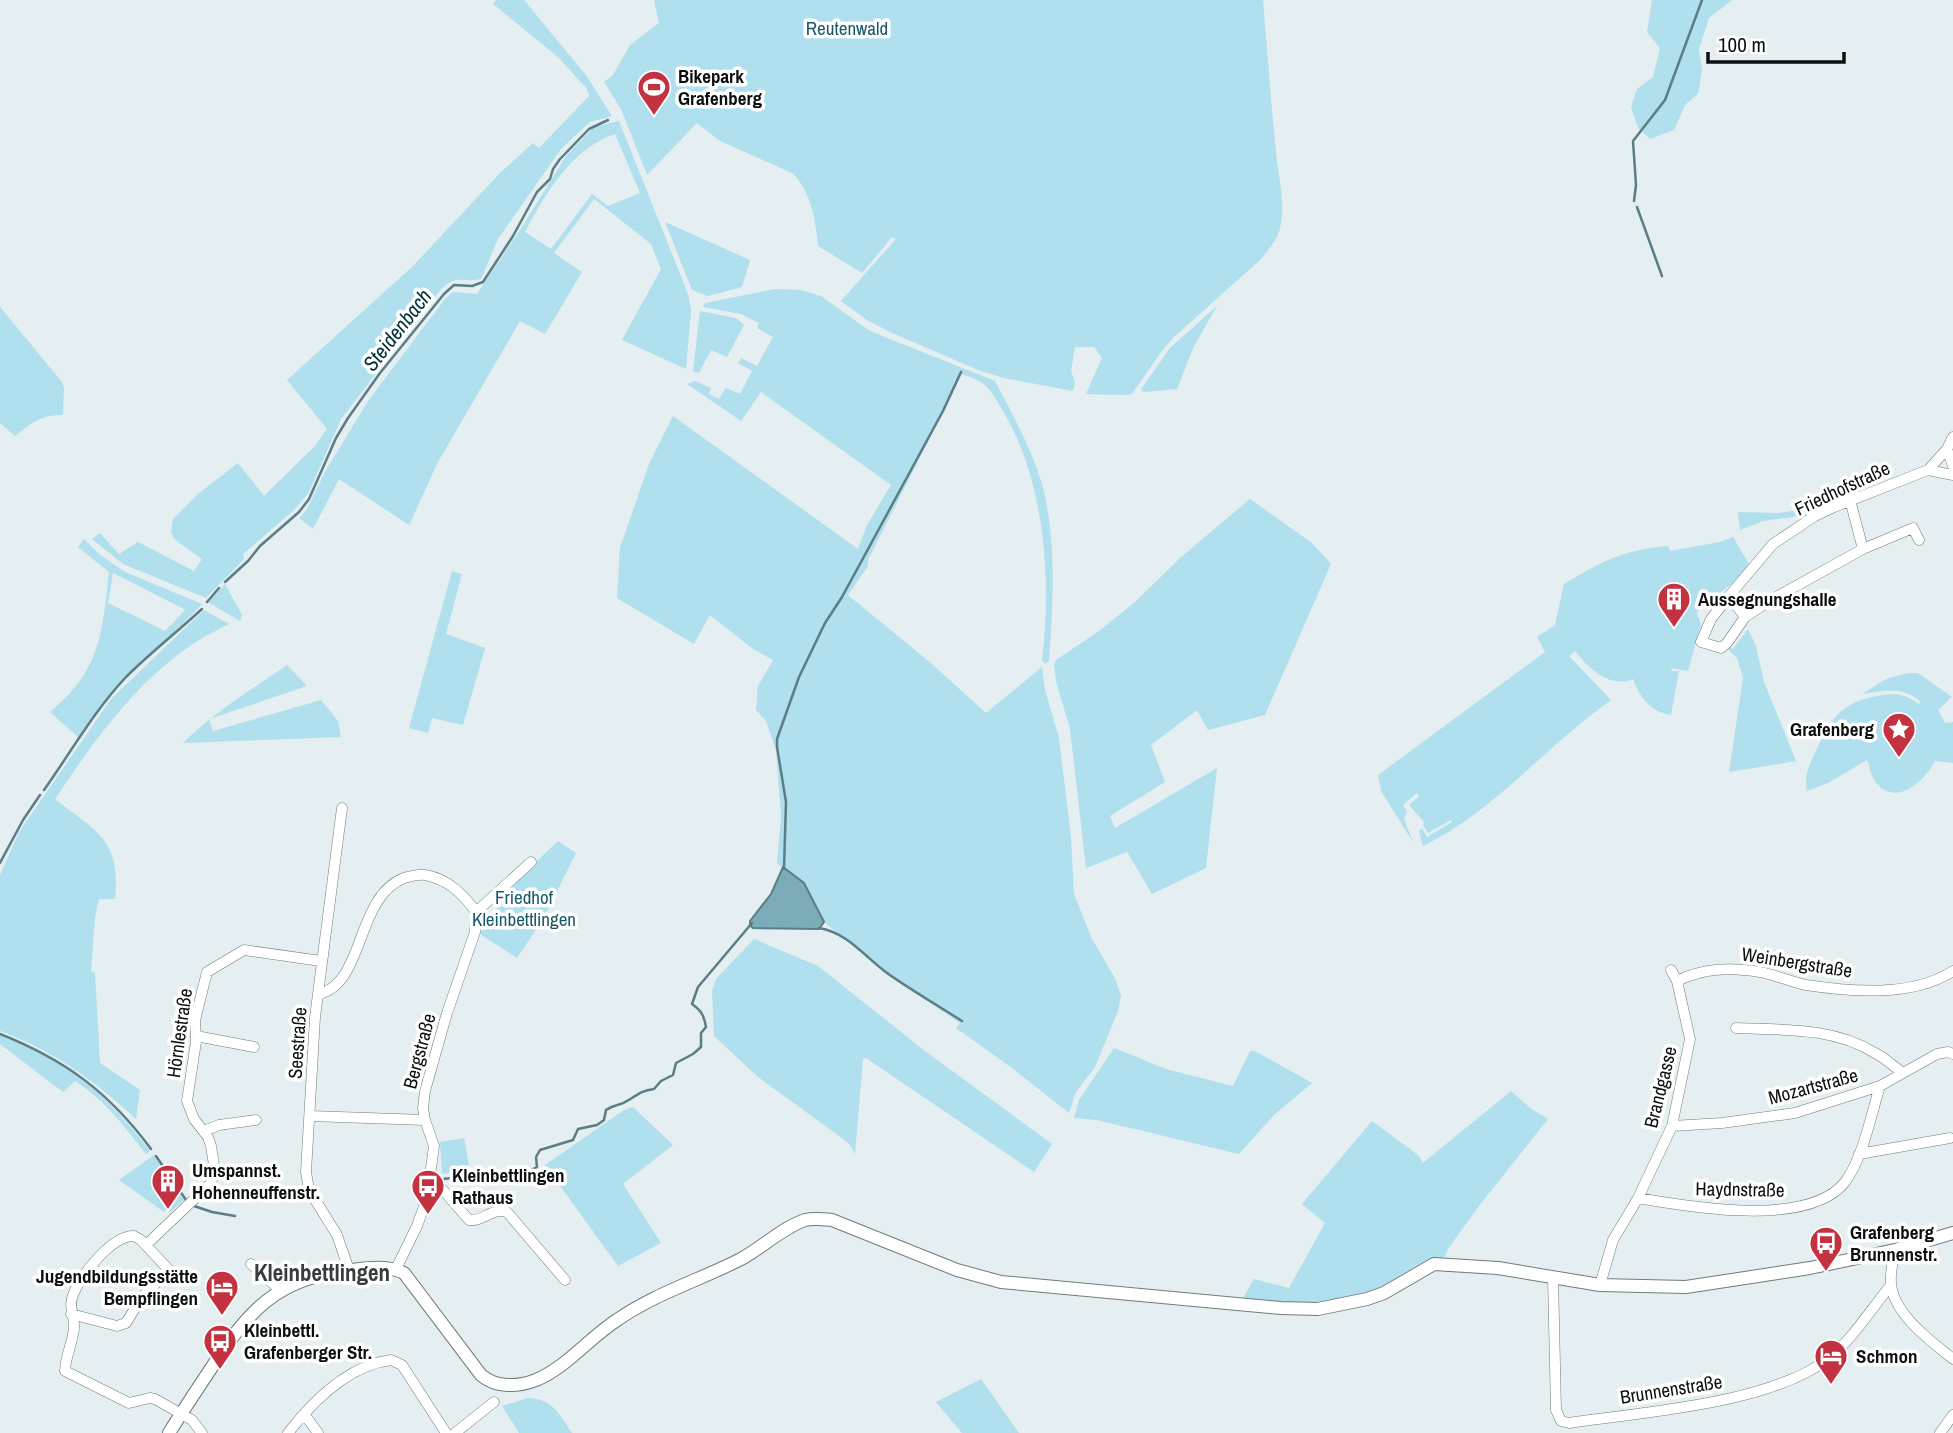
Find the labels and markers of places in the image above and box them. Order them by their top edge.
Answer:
place label: Bikepark Grafenberg [678,63,762,111]
sports icon: Bikepark Grafenberg [635,68,673,117]
building icon: Aussegnungshalle [1655,580,1693,629]
place label: Aussegnungshalle [1698,586,1837,612]
place icon: Grafenberg [1880,710,1918,759]
place label: Grafenberg [1790,716,1874,742]
place label: Umspannst. Hohenneuffenstr. [192,1157,320,1205]
building icon: Umspannst. Hohenneuffenstr. [149,1162,187,1211]
place label: Kleinbettlingen Rathaus [452,1162,565,1210]
bus stop icon: Kleinbettlingen Rathaus [409,1167,447,1216]
place label: Grafenberg Brunnenstr. [1850,1219,1937,1267]
bus stop icon: Grafenberg Brunnenstr. [1807,1224,1845,1273]
place label: Jugendbildungsstätte Bempflingen [36,1263,198,1311]
hotel icon: Jugendbildungsstätte Bempflingen [203,1268,241,1317]
place label: Kleinbettl. Grafenberger Str. [244,1317,372,1365]
bus stop icon: Kleinbettl. Grafenberger Str. [201,1322,239,1371]
hotel icon: Schmon [1812,1337,1850,1386]
place label: Schmon [1856,1343,1917,1369]

